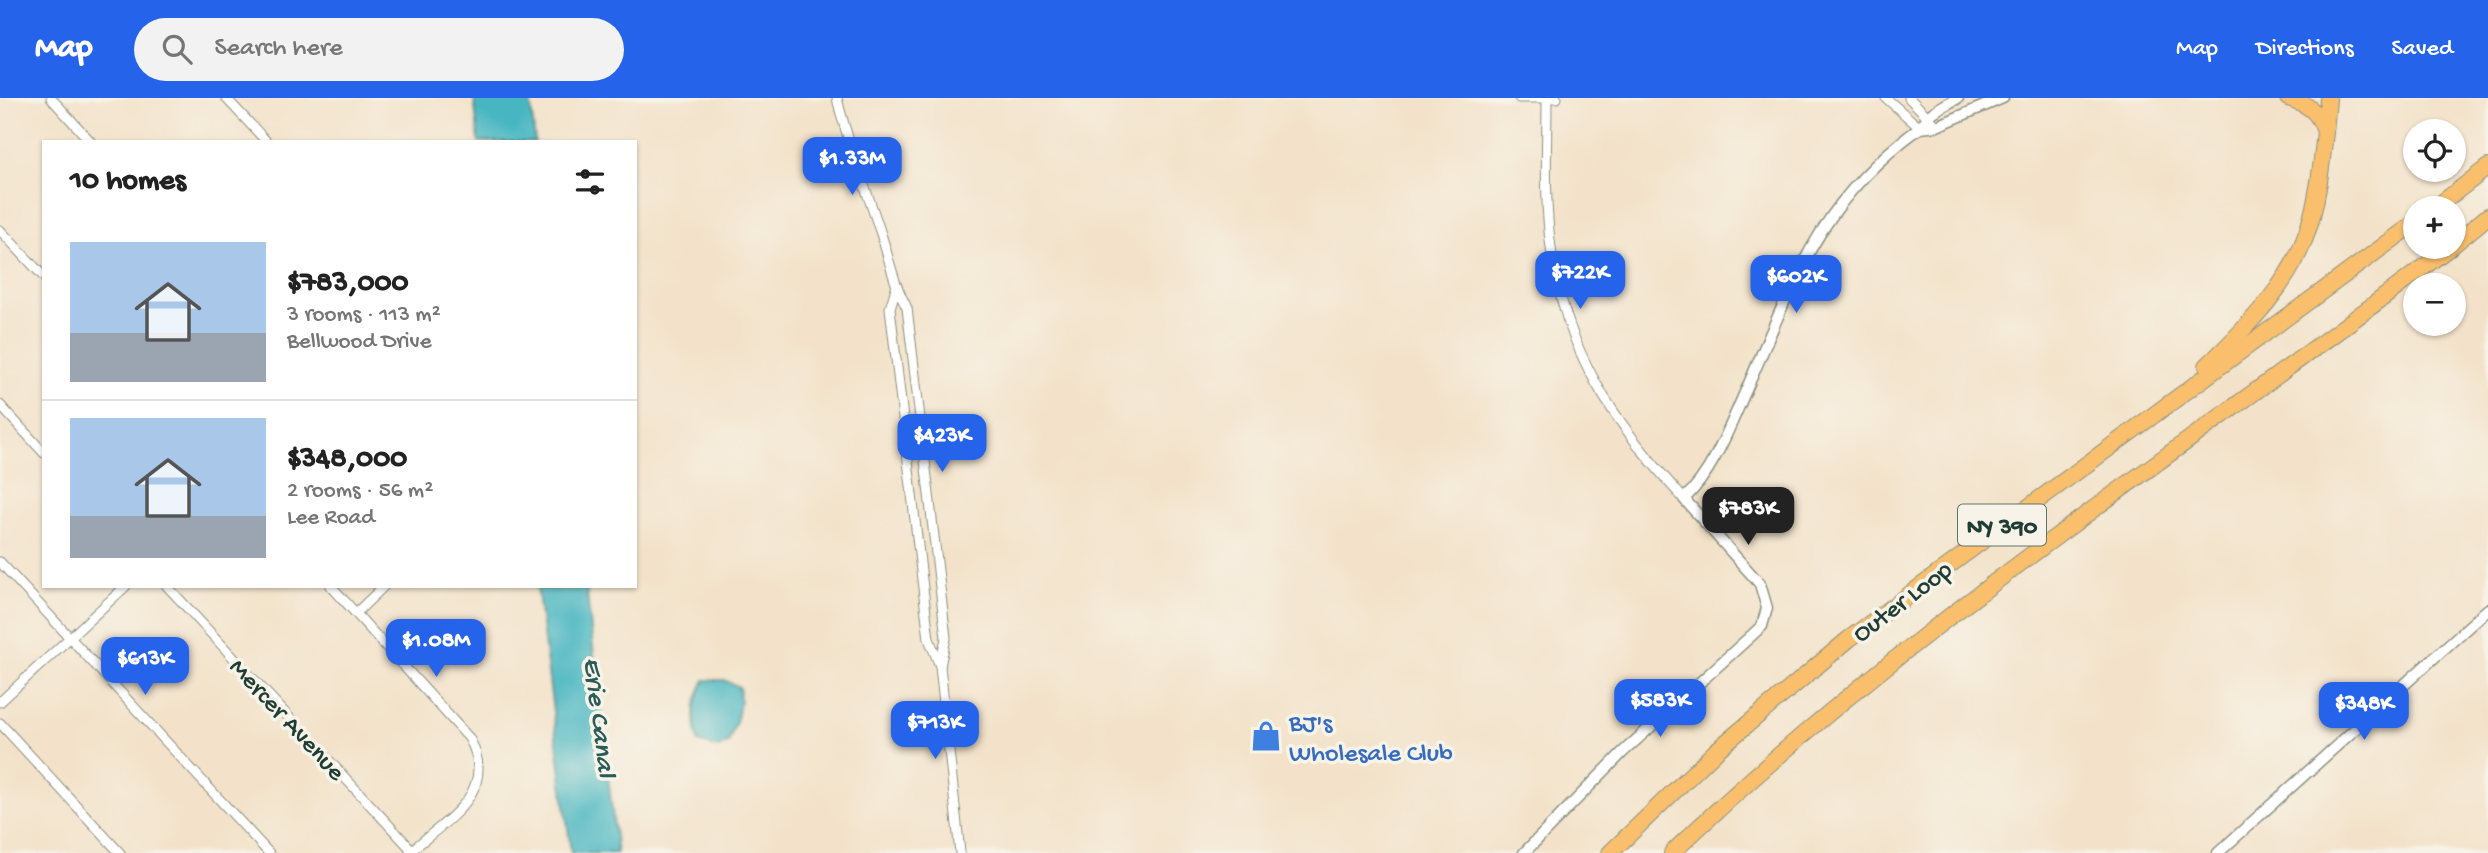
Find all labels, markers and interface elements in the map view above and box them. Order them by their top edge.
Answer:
search box [134,18,624,81]
text: Map [35,30,92,68]
icon: search [158,30,196,68]
text: Search here [214,34,343,65]
text: Map [2176,35,2218,64]
text: Directions [2256,35,2354,64]
text: Saved [2392,35,2453,64]
map controls [2403,119,2466,336]
button: locate [2403,119,2466,182]
pin: $1.33M [795,138,909,197]
text: $1.33M [819,146,885,173]
icon: filters [571,163,609,201]
text: 10 homes [70,165,186,200]
button: + [2403,196,2466,259]
pin: $722K [1531,252,1629,311]
pin: $602K [1747,256,1845,315]
text: $722K [1551,260,1609,287]
text: $602K [1767,264,1826,291]
text: $783,000 [287,267,409,302]
icon: home [126,270,210,354]
button: − [2403,273,2466,336]
text: 3 rooms · 113 m² [287,302,441,329]
text: Bellwood Drive [287,329,432,356]
pin: $423K [893,414,991,474]
text: $423K [913,423,971,450]
text: $348,000 [287,443,407,478]
icon: home [126,446,210,530]
text: 2 rooms · 56 m² [287,478,433,505]
pin: $783K [1699,488,1797,547]
text: $783K [1718,496,1778,523]
road number: NY 390 [1958,504,2046,546]
text: Lee Road [287,505,375,532]
street label: Outer Loop [1848,556,1960,651]
pin: $1.08M [379,620,493,679]
text: $1.08M [402,628,470,655]
pin: $613K [96,638,194,697]
text: $613K [117,646,173,673]
street label: Mercer Avenue [221,653,351,789]
water label: Erie Canal [574,656,621,781]
pin: $583K [1611,680,1709,739]
pin: $348K [2315,682,2413,742]
text: $583K [1630,688,1690,715]
text: $348K [2335,691,2393,718]
pin: $713K [886,702,984,761]
text: $713K [907,710,963,737]
place label: BJ's Wholesale Club [1288,710,1453,771]
shop icon: BJ's Wholesale Club [1249,719,1283,753]

